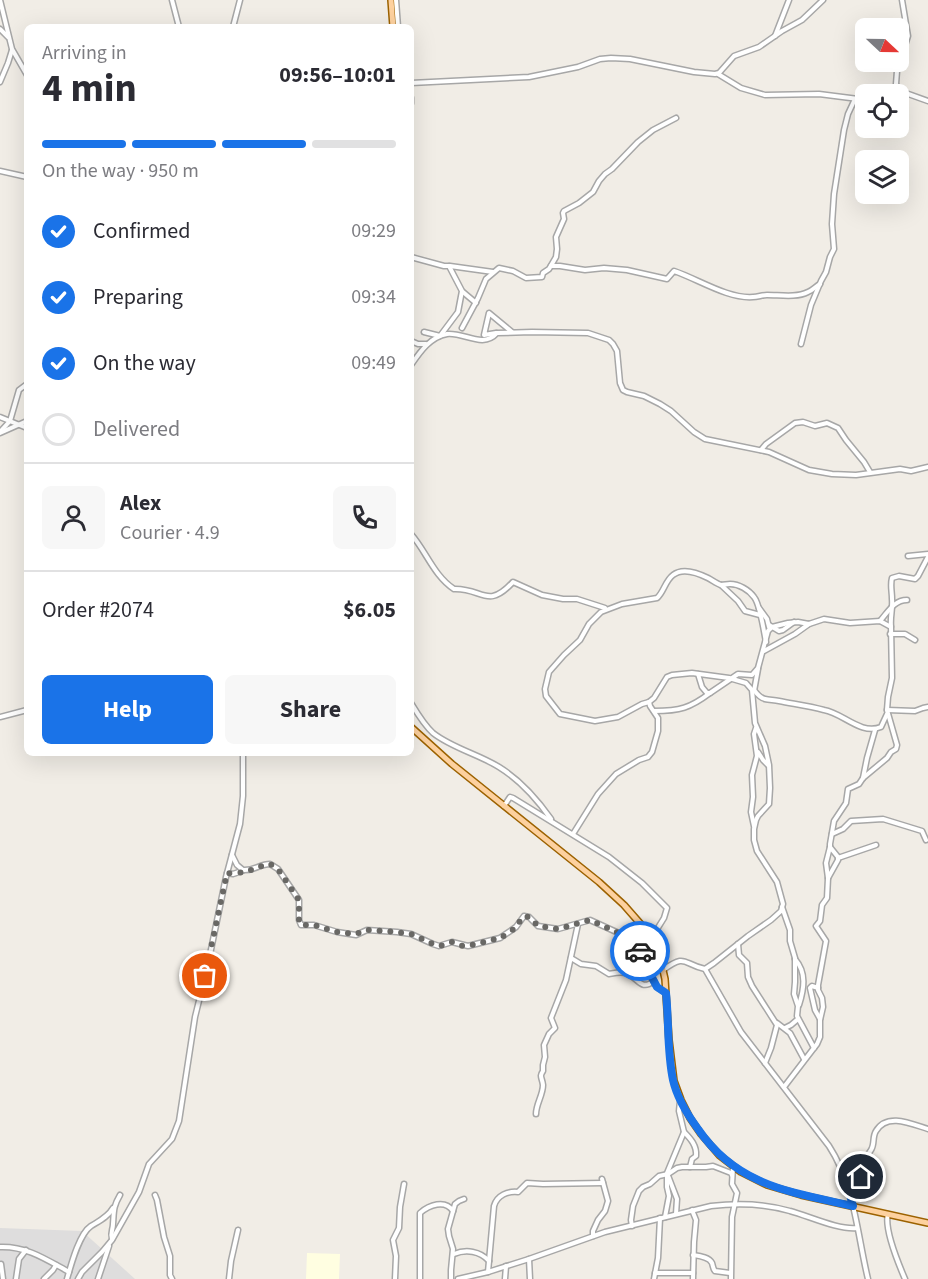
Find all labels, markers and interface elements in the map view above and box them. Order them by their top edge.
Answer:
north arrow [855,18,909,72]
map controls [855,18,909,204]
text: Arriving in [42,39,127,67]
text: 09:56–10:01 [279,59,396,91]
text: 4 min [42,61,137,117]
button: locate [855,84,909,138]
button: layers [855,150,909,204]
text: On the way · 950 m [42,157,199,185]
icon: check [42,215,75,248]
text: Confirmed [93,215,190,247]
text: 09:29 [351,217,396,245]
icon: check [42,281,75,314]
text: Preparing [93,281,183,313]
text: 09:34 [351,283,396,311]
icon: check [42,347,75,380]
text: On the way [93,347,196,379]
text: 09:49 [351,349,396,377]
text: Delivered [93,413,180,445]
button: person [42,486,105,549]
button: phone [333,486,396,549]
text: Alex [120,487,161,519]
text: Courier · 4.9 [120,519,220,547]
text: Order #2074 [42,594,154,626]
text: $6.05 [343,594,396,626]
button: Help [42,675,213,744]
button: Share [225,675,396,744]
courier [610,921,670,981]
icon: car [624,935,657,968]
pin [179,950,230,1001]
icon: bag [188,959,221,992]
pin [835,1151,886,1202]
icon: home [844,1160,877,1193]

